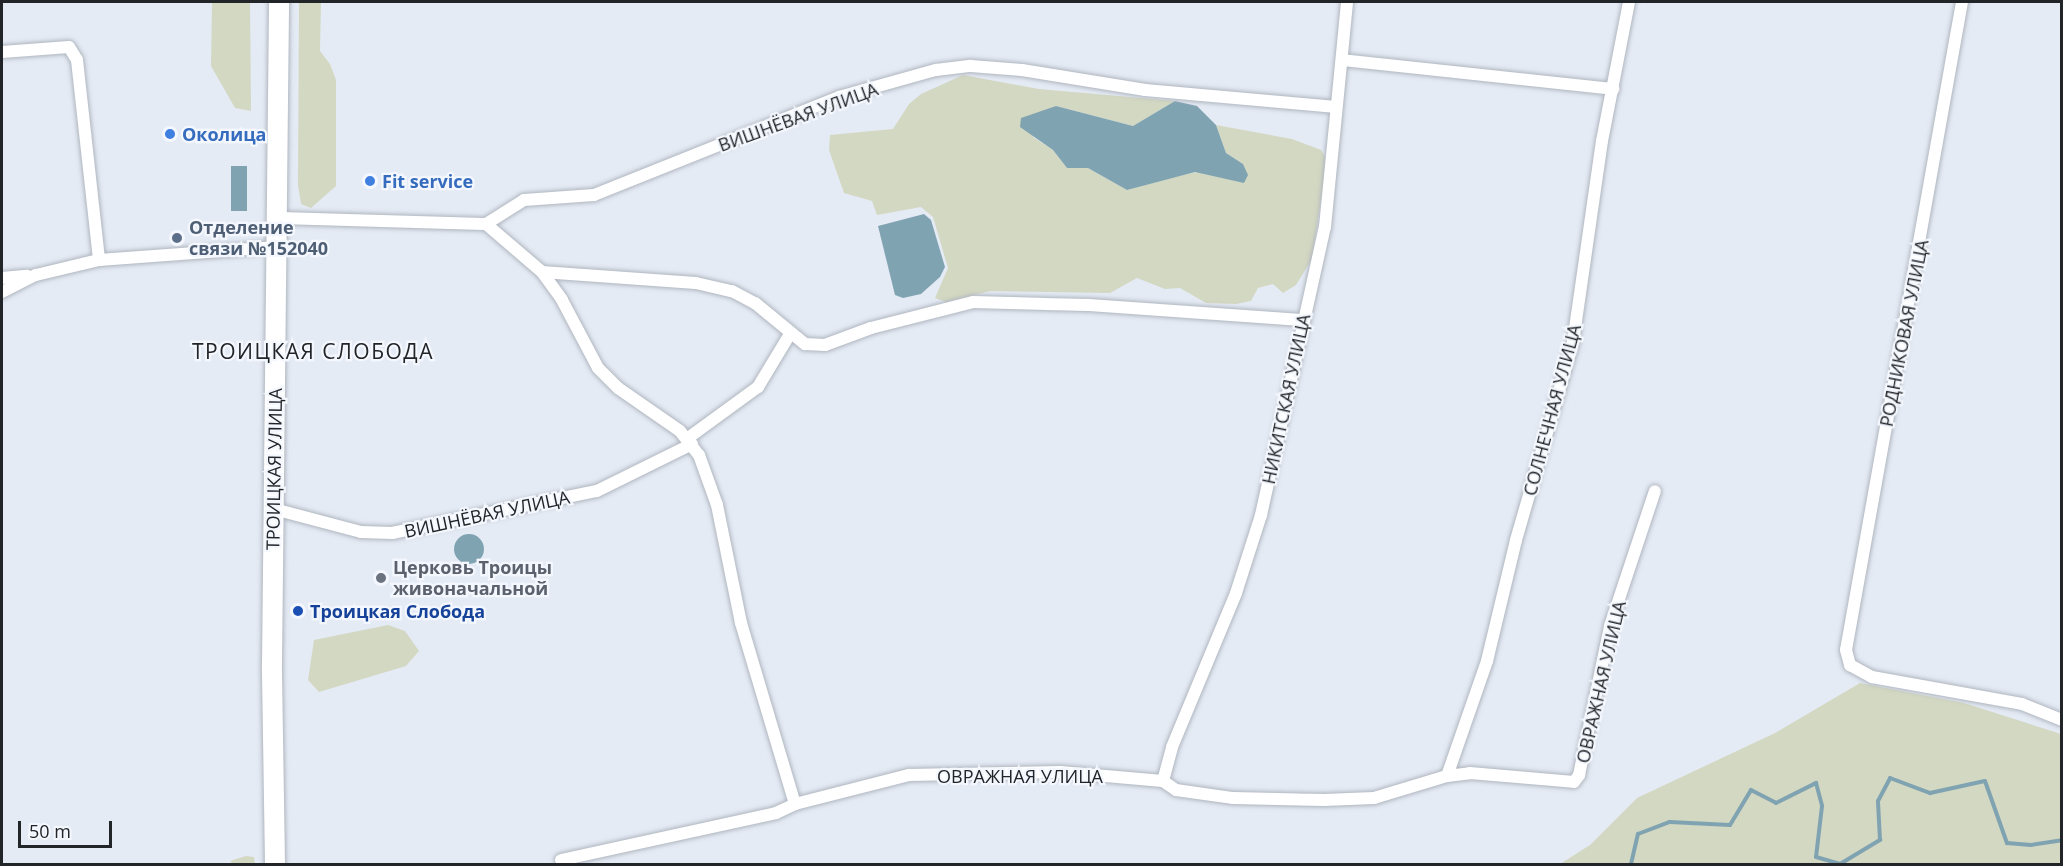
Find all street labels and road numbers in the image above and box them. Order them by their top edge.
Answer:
street label: ВИШНЁВАЯ УЛИЦА [715,78,881,156]
street label: РОДНИКОВАЯ УЛИЦА [1875,238,1933,428]
street label: НИКИТСКАЯ УЛИЦА [1257,312,1315,486]
street label: СОЛНЕЧНАЯ УЛИЦА [1519,322,1585,498]
street label: ТРОИЦКАЯ УЛИЦА [262,388,286,550]
street label: ВИШНЁВАЯ УЛИЦА [402,486,572,542]
street label: ОВРАЖНАЯ УЛИЦА [1572,599,1630,765]
street label: ОВРАЖНАЯ УЛИЦА [937,765,1103,787]

